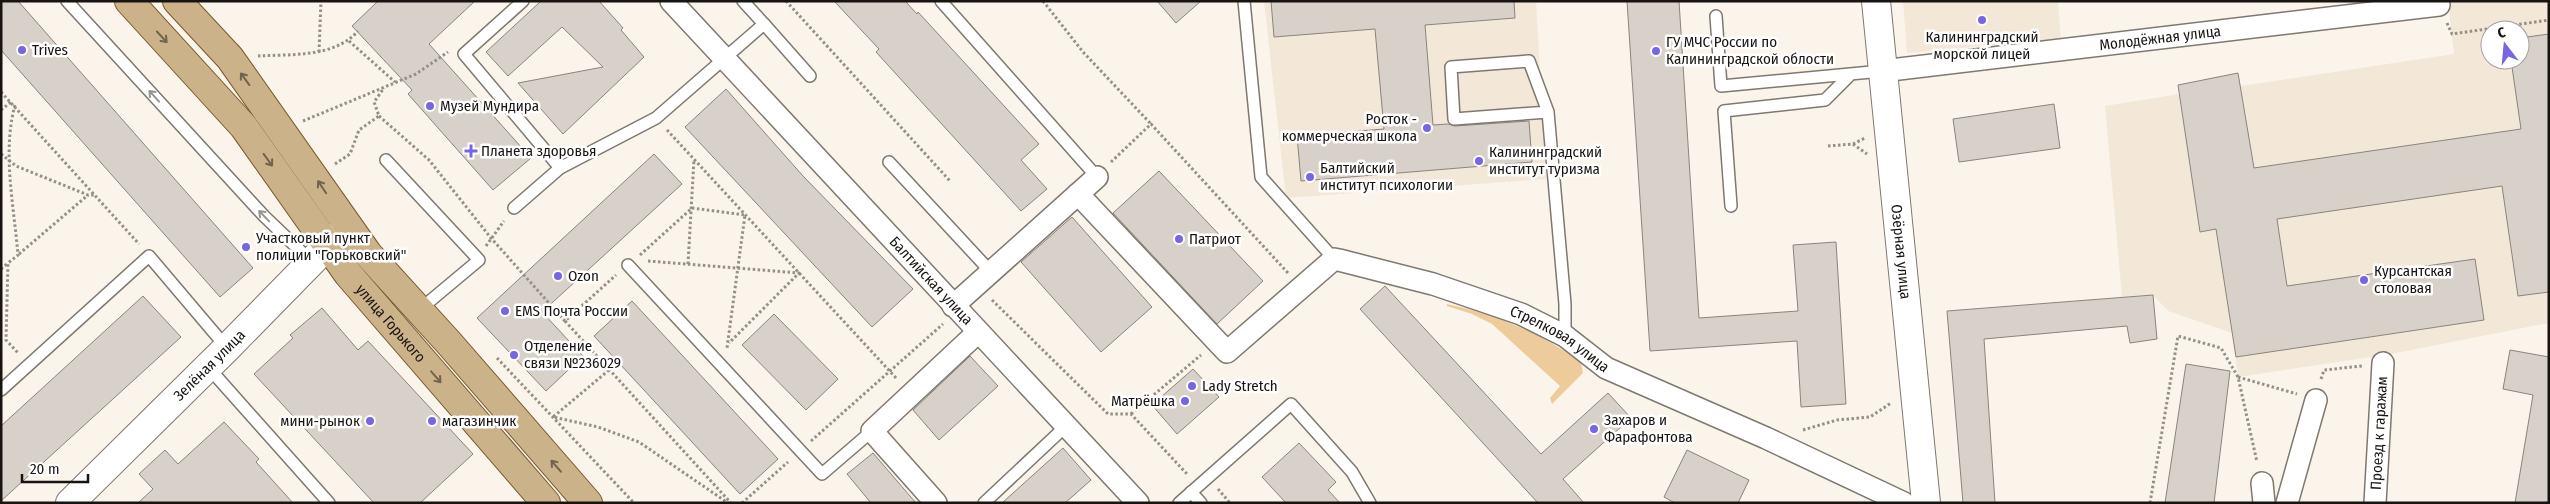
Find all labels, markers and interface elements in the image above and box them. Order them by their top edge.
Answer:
marker: Калининградский морской лицей [1976,14,1988,26]
north arrow [2480,20,2530,70]
street label: Молодёжная улица [2098,22,2222,54]
text: С [2496,24,2508,42]
place label: Калининградский морской лицей [1925,28,2039,63]
one-way arrow [156,31,168,44]
place label: ГУ МЧС России по Калининградской облости [1666,33,1834,68]
place label: Trives [32,41,68,59]
marker: Trives [16,44,28,56]
marker: ГУ МЧС России по Калининградской облости [1650,45,1662,57]
one-way arrow [240,72,250,86]
one-way arrow [148,90,160,103]
place label: Музей Мундира [440,97,539,115]
marker: Музей Мундира [424,100,436,112]
place label: Росток - коммерческая школа [1282,110,1417,145]
marker: Росток - коммерческая школа [1421,122,1433,134]
place label: Планета здоровья [481,142,596,160]
place label: Калининградский институт туризма [1489,143,1602,178]
marker: Планета здоровья [465,145,477,157]
one-way arrow [263,153,273,167]
marker: Калининградский институт туризма [1473,155,1485,167]
place label: Балтийский институт психологии [1320,159,1453,194]
marker: Балтийский институт психологии [1304,171,1316,183]
one-way arrow [316,180,327,194]
street label: Озёрная улица [1887,203,1915,300]
one-way arrow [258,210,270,222]
place label: Участковый пункт полиции "Горьковский" [255,229,406,264]
place label: Патриот [1189,230,1242,248]
street label: Балтийская улица [886,233,977,329]
marker: Патриот [1173,233,1185,245]
marker: Участковый пункт полиции "Горьковский" [240,241,252,253]
place label: Курсантская столовая [2374,262,2452,297]
place label: Ozon [568,267,599,285]
marker: Ozon [552,270,564,282]
marker: Курсантская столовая [2358,274,2370,286]
street label: улица Горького [352,281,430,366]
place label: EMS Почта России [515,302,628,320]
street label: Стрелковая улица [1508,302,1613,376]
marker: EMS Почта России [499,305,511,317]
street label: Зелёная улица [170,326,249,405]
place label: Отделение связи №236029 [524,337,621,372]
marker: Отделение связи №236029 [508,349,520,361]
one-way arrow [430,370,441,383]
street label: Проезд к гаражам [2367,376,2391,490]
place label: Lady Stretch [1202,377,1278,395]
marker: Lady Stretch [1186,380,1198,392]
place label: Матрёшка [1111,392,1175,410]
marker: Матрёшка [1179,395,1191,407]
place label: Захаров и Фарафонтова [1604,411,1693,446]
place label: мини-рынок [280,412,360,430]
place label: магазинчик [442,412,516,430]
marker: мини-рынок [364,415,376,427]
marker: магазинчик [426,415,438,427]
marker: Захаров и Фарафонтова [1588,423,1600,435]
scale bar [22,452,89,484]
text: 20 m [30,460,60,478]
one-way arrow [551,460,562,473]

